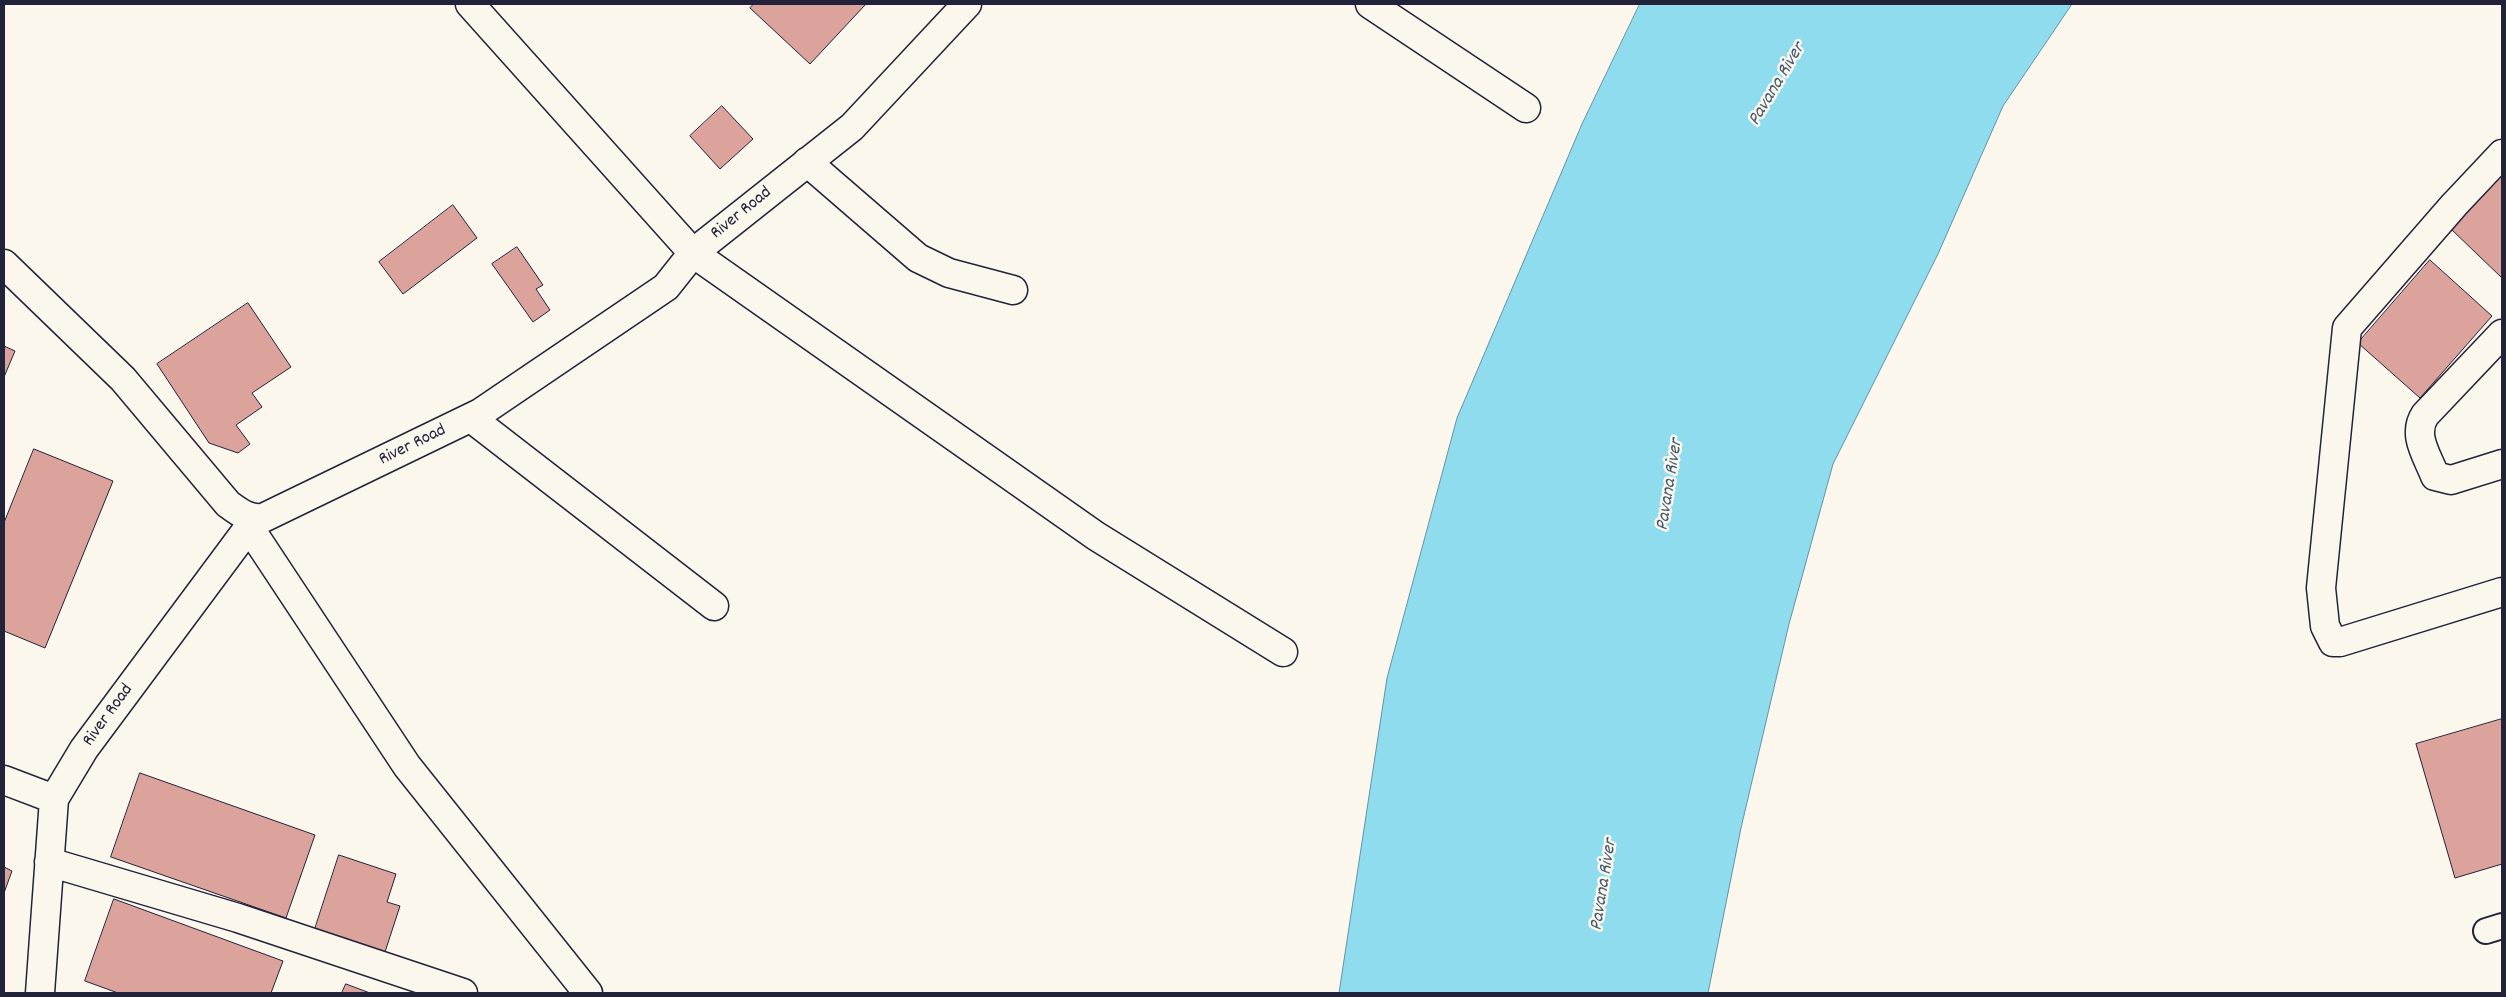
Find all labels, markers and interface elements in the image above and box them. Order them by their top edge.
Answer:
water label: Pavana River [1744,39,1812,131]
street label: River Road [707,183,777,245]
street label: River Road [376,421,450,471]
water label: Pavana River [1653,438,1689,532]
street label: River Road [79,681,139,751]
water label: Pavana River [1587,838,1623,932]

